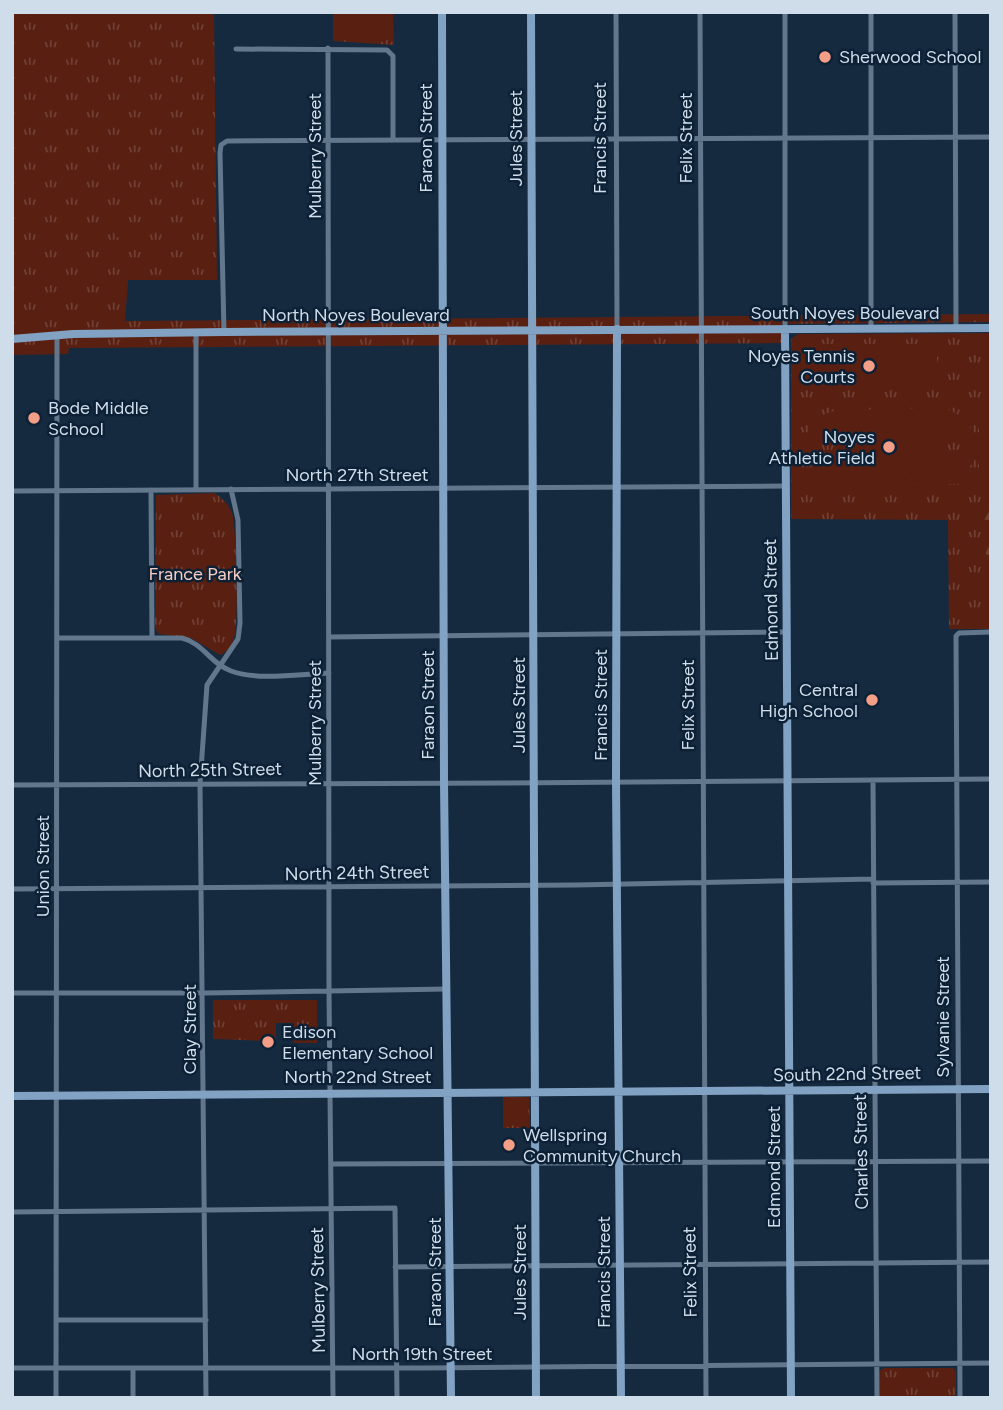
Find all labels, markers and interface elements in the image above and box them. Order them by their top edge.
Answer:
place label: Sherwood School [839,46,981,68]
marker: Sherwood School [817,49,833,65]
street label: Francis Street [589,82,611,194]
street label: Faraon Street [415,83,437,193]
street label: Jules Street [505,90,527,186]
street label: Felix Street [675,92,697,184]
street label: Mulberry Street [304,93,326,219]
street label: South Noyes Boulevard [751,302,939,324]
street label: North Noyes Boulevard [262,304,450,326]
place label: Noyes Tennis Courts [748,345,855,388]
marker: Noyes Tennis Courts [861,358,877,374]
place label: Bode Middle School [48,397,149,440]
marker: Bode Middle School [26,410,42,426]
place label: Noyes Athletic Field [769,426,875,469]
marker: Noyes Athletic Field [881,439,897,455]
street label: North 27th Street [285,464,429,486]
street label: Edmond Street [759,538,783,661]
park label: France Park [148,563,242,585]
street label: Francis Street [590,649,612,761]
street label: Faraon Street [417,650,439,760]
street label: Jules Street [508,657,530,753]
street label: Felix Street [677,659,699,751]
street label: Mulberry Street [304,660,326,786]
place label: Central High School [760,679,858,722]
marker: Central High School [864,692,880,708]
street label: North 25th Street [138,758,282,782]
street label: Union Street [32,815,54,917]
street label: North 24th Street [284,861,430,885]
street label: Sylvanie Street [932,956,954,1078]
street label: Clay Street [179,984,201,1074]
place label: Edison Elementary School [282,1021,433,1064]
marker: Edison Elementary School [260,1034,276,1050]
street label: South 22nd Street [773,1062,922,1086]
street label: North 22nd Street [284,1066,432,1088]
street label: Charles Street [849,1094,873,1210]
street label: Edmond Street [763,1106,785,1228]
place label: Wellspring Community Church [523,1124,681,1167]
marker: Wellspring Community Church [501,1137,517,1153]
street label: Francis Street [593,1216,615,1328]
street label: Faraon Street [424,1217,446,1327]
street label: Jules Street [509,1224,531,1320]
street label: Felix Street [678,1226,702,1318]
street label: Mulberry Street [306,1227,330,1353]
street label: North 19th Street [351,1343,493,1365]

